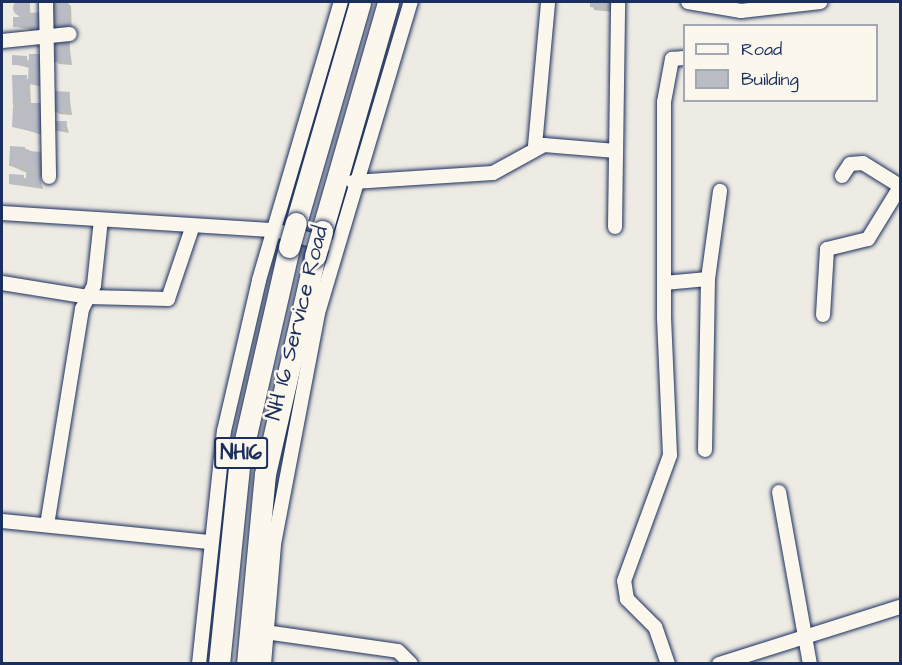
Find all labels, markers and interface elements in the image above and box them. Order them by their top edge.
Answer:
legend [683,24,878,102]
text: Road [741,37,782,62]
text: Building [741,67,799,92]
street label: NH 16 Service Road [260,223,334,423]
road number: NH16 [214,435,268,471]

